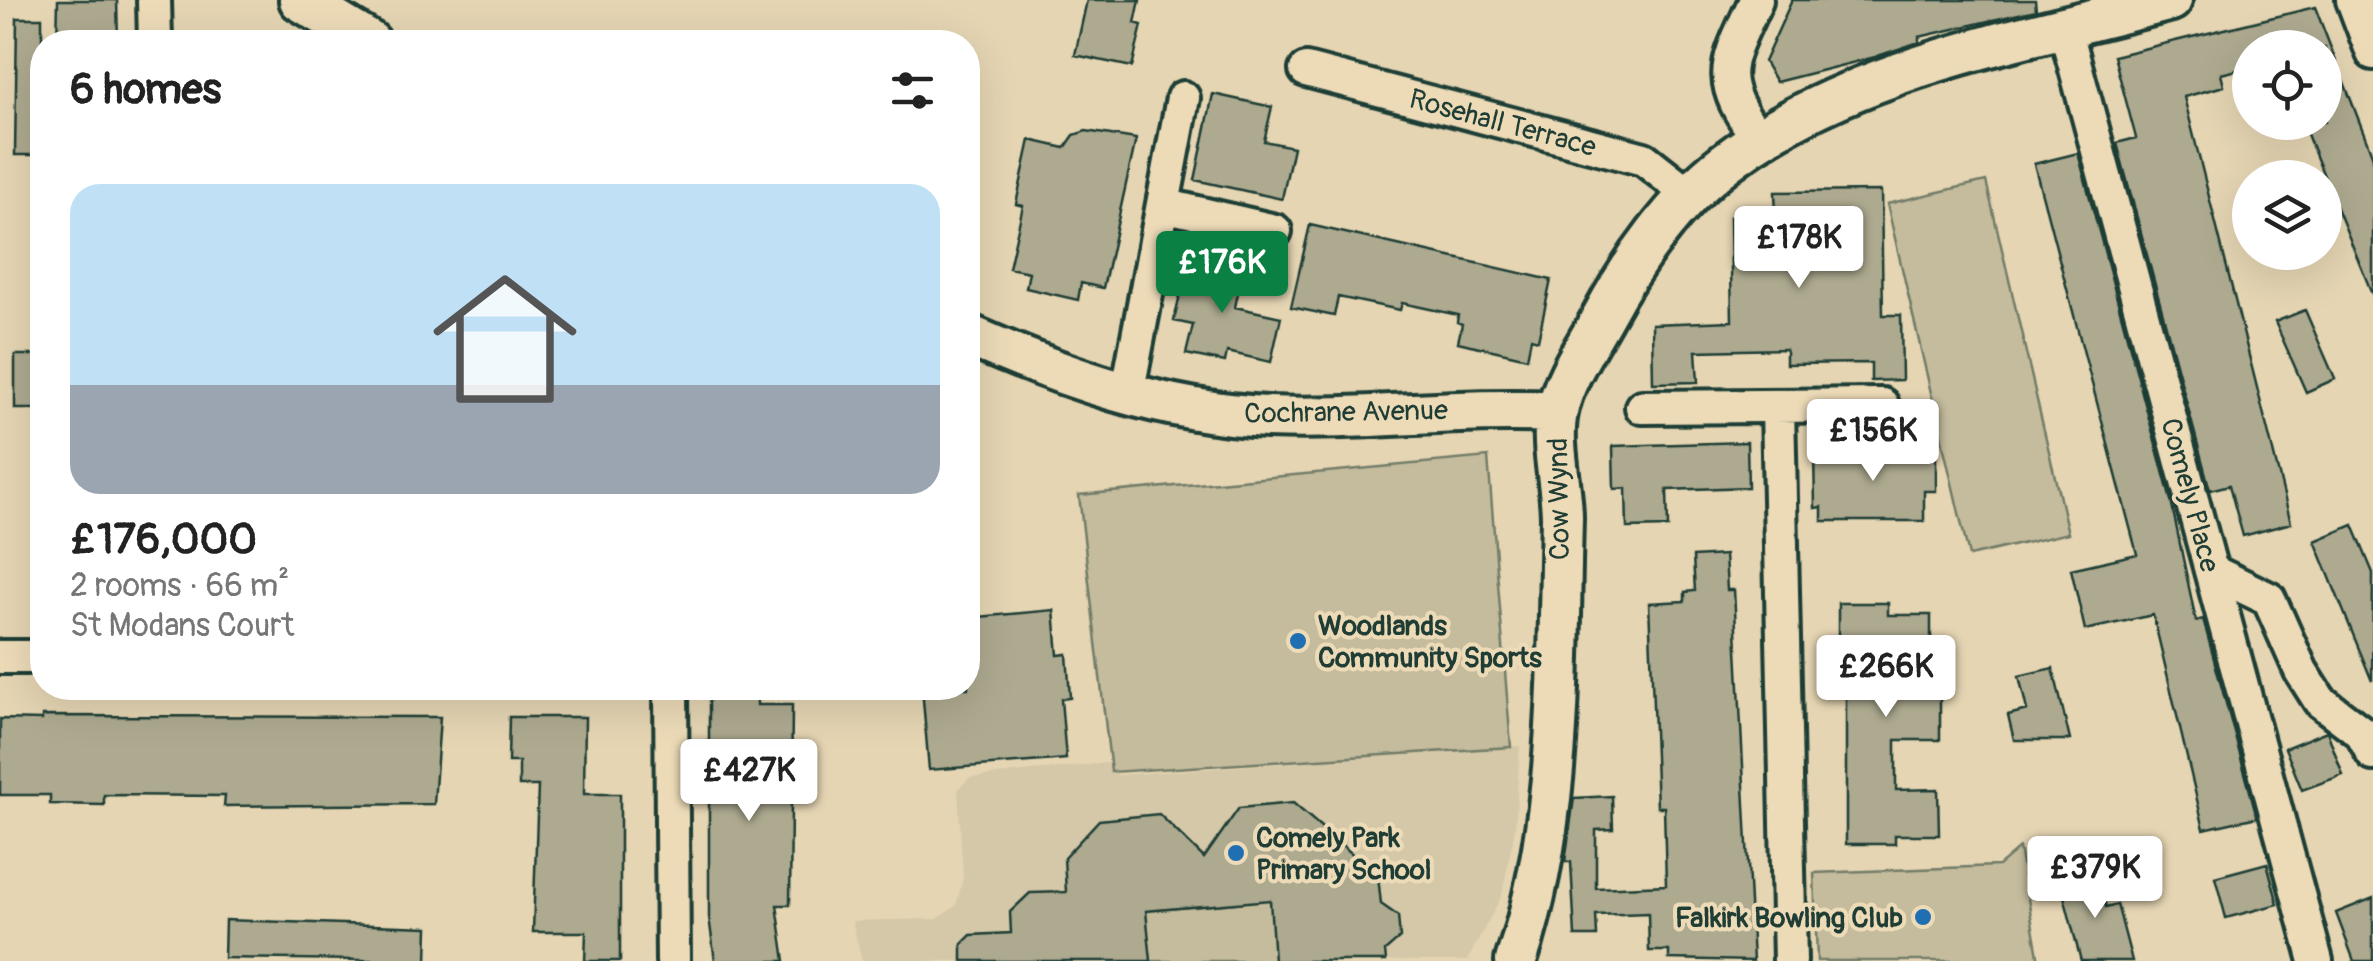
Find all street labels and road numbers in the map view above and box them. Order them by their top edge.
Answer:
street label: Rosehall Terrace [1405,82,1600,165]
street label: Cochrane Avenue [1244,393,1448,432]
street label: Comely Place [2152,415,2227,576]
street label: Cow Wynd [1541,437,1578,560]

